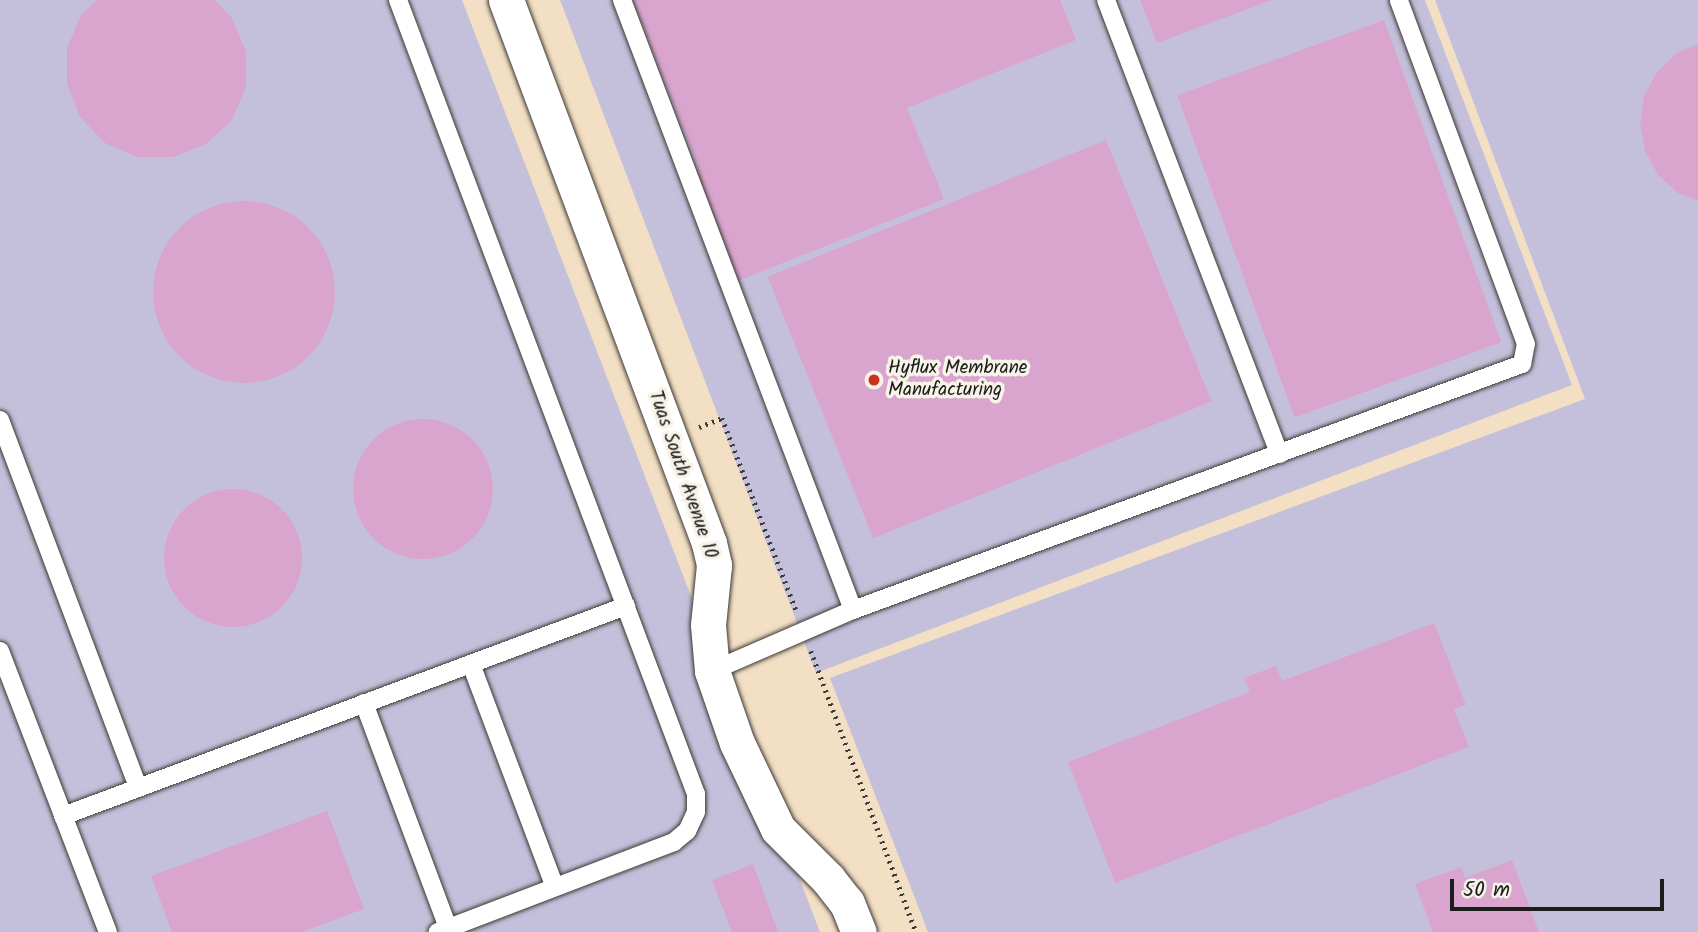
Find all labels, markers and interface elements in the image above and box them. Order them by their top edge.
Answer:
place label: Hyflux Membrane Manufacturing [888,358,1027,402]
marker: Hyflux Membrane Manufacturing [866,372,882,388]
street label: Tuas South Avenue 10 [643,388,721,562]
scale bar [1453,866,1666,910]
text: 50 m [1463,874,1510,907]

